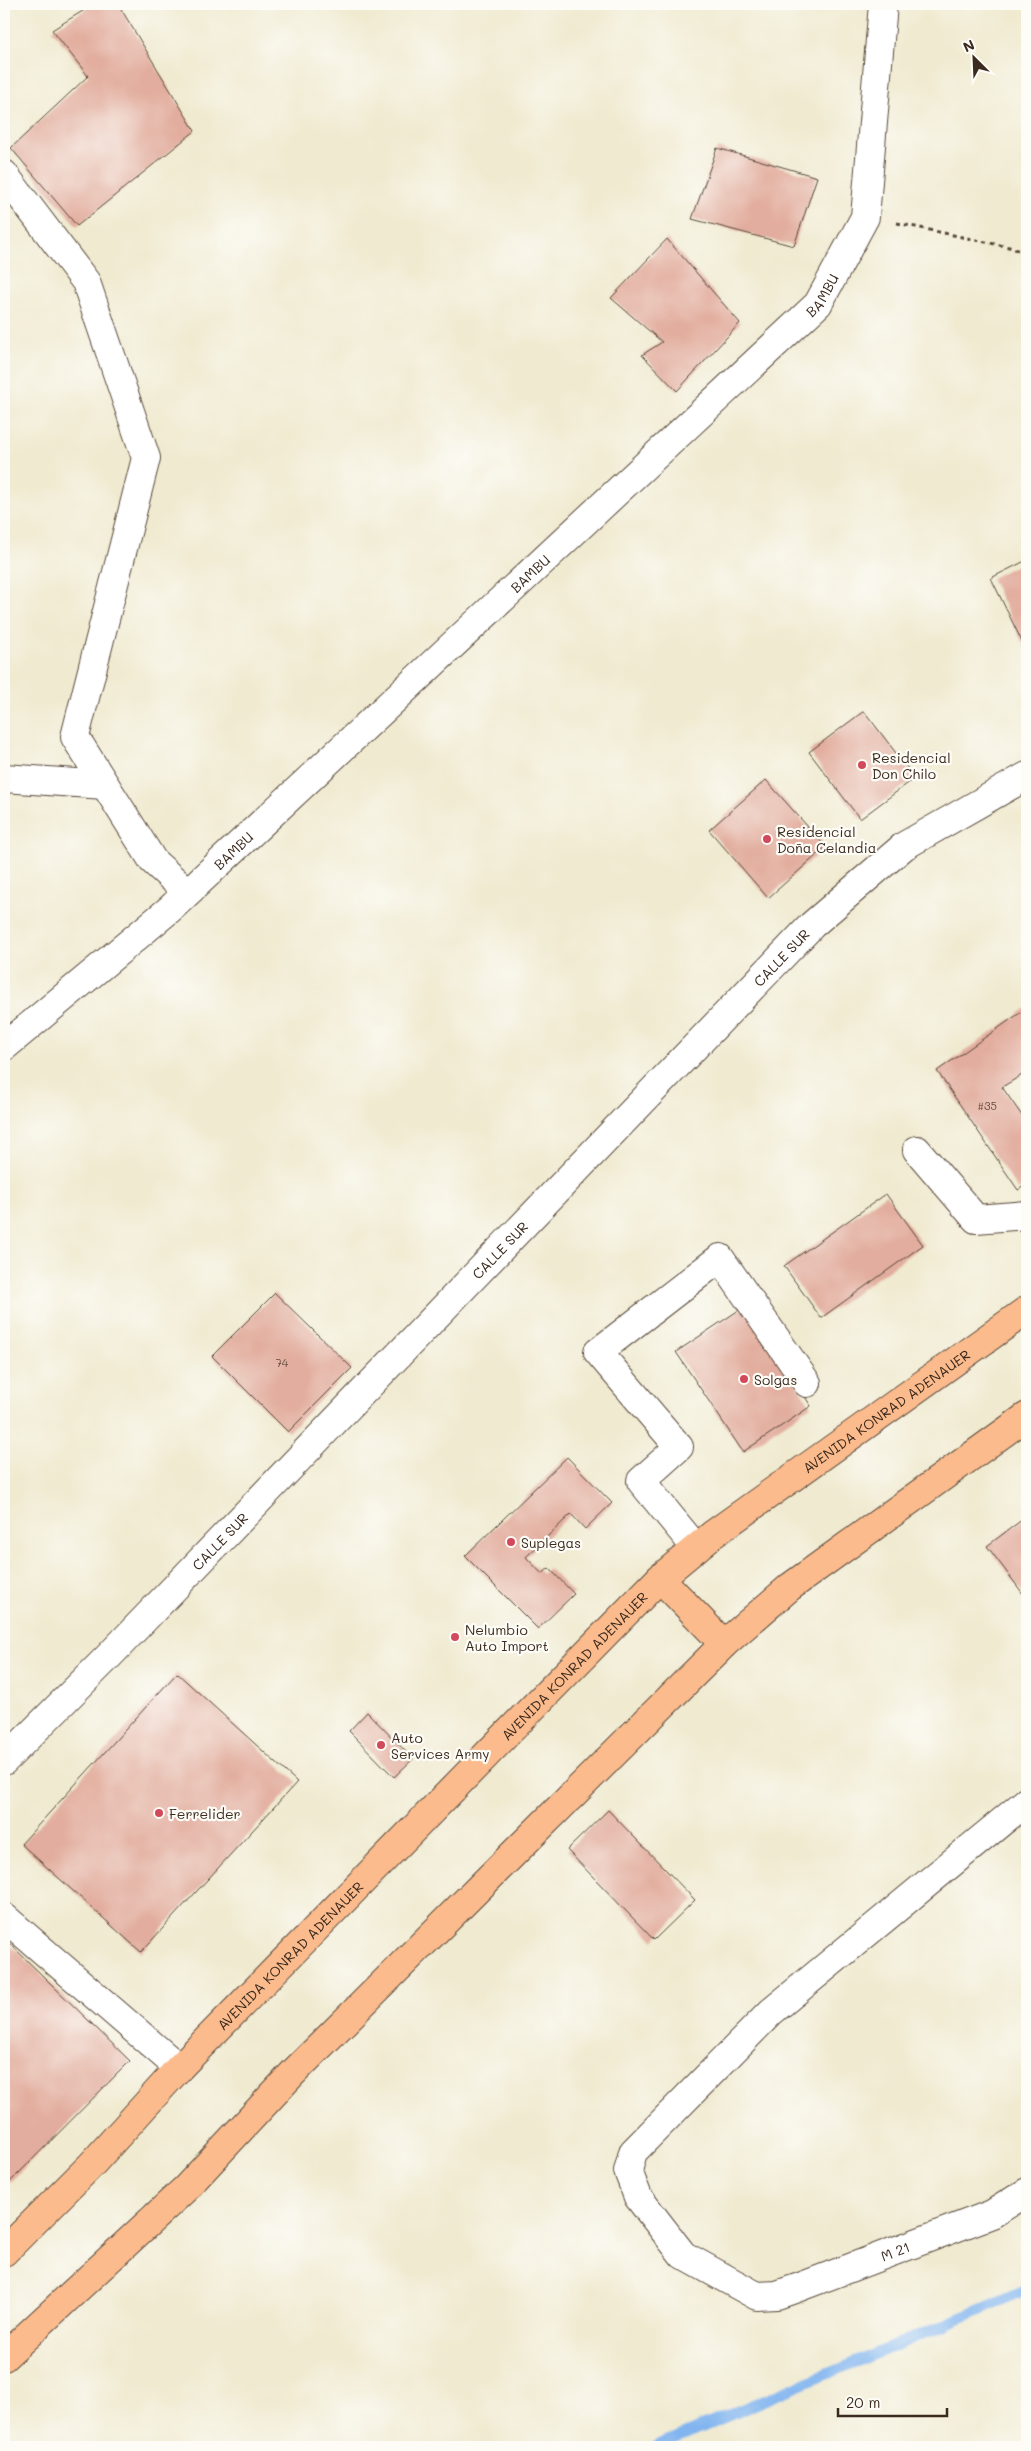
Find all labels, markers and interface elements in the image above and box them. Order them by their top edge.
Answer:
north arrow [948,32,998,82]
text: N [960,35,977,57]
street label: BAMBU [801,270,842,321]
street label: BAMBU [506,550,554,596]
place label: Residencial Don Chilo [872,748,951,783]
marker: Residencial Don Chilo [856,759,868,771]
place label: Residencial Doña Celandia [777,822,876,857]
street label: BAMBU [209,827,257,873]
marker: Residencial Doña Celandia [761,833,773,845]
street label: CALLE SUR [749,924,813,990]
house number: #35 [977,1098,997,1113]
street label: CALLE SUR [467,1217,532,1283]
street label: AVENIDA KONRAD ADENAUER [799,1344,974,1477]
house number: 74 [276,1355,289,1370]
place label: Solgas [754,1370,797,1389]
marker: Solgas [738,1373,750,1385]
street label: CALLE SUR [187,1508,252,1574]
place label: Suplegas [521,1533,581,1552]
marker: Suplegas [505,1536,517,1548]
street label: AVENIDA KONRAD ADENAUER [497,1587,651,1744]
place label: Nelumbio Auto Import [465,1620,549,1655]
marker: Nelumbio Auto Import [449,1631,461,1643]
place label: Auto Services Army [391,1728,490,1763]
marker: Auto Services Army [375,1739,387,1751]
place label: Ferrelider [169,1804,241,1823]
marker: Ferrelider [153,1807,165,1819]
street label: AVENIDA KONRAD ADENAUER [212,1877,367,2034]
street label: M 21 [878,2237,912,2265]
scale bar [838,2386,947,2418]
text: 20 m [846,2392,880,2412]

